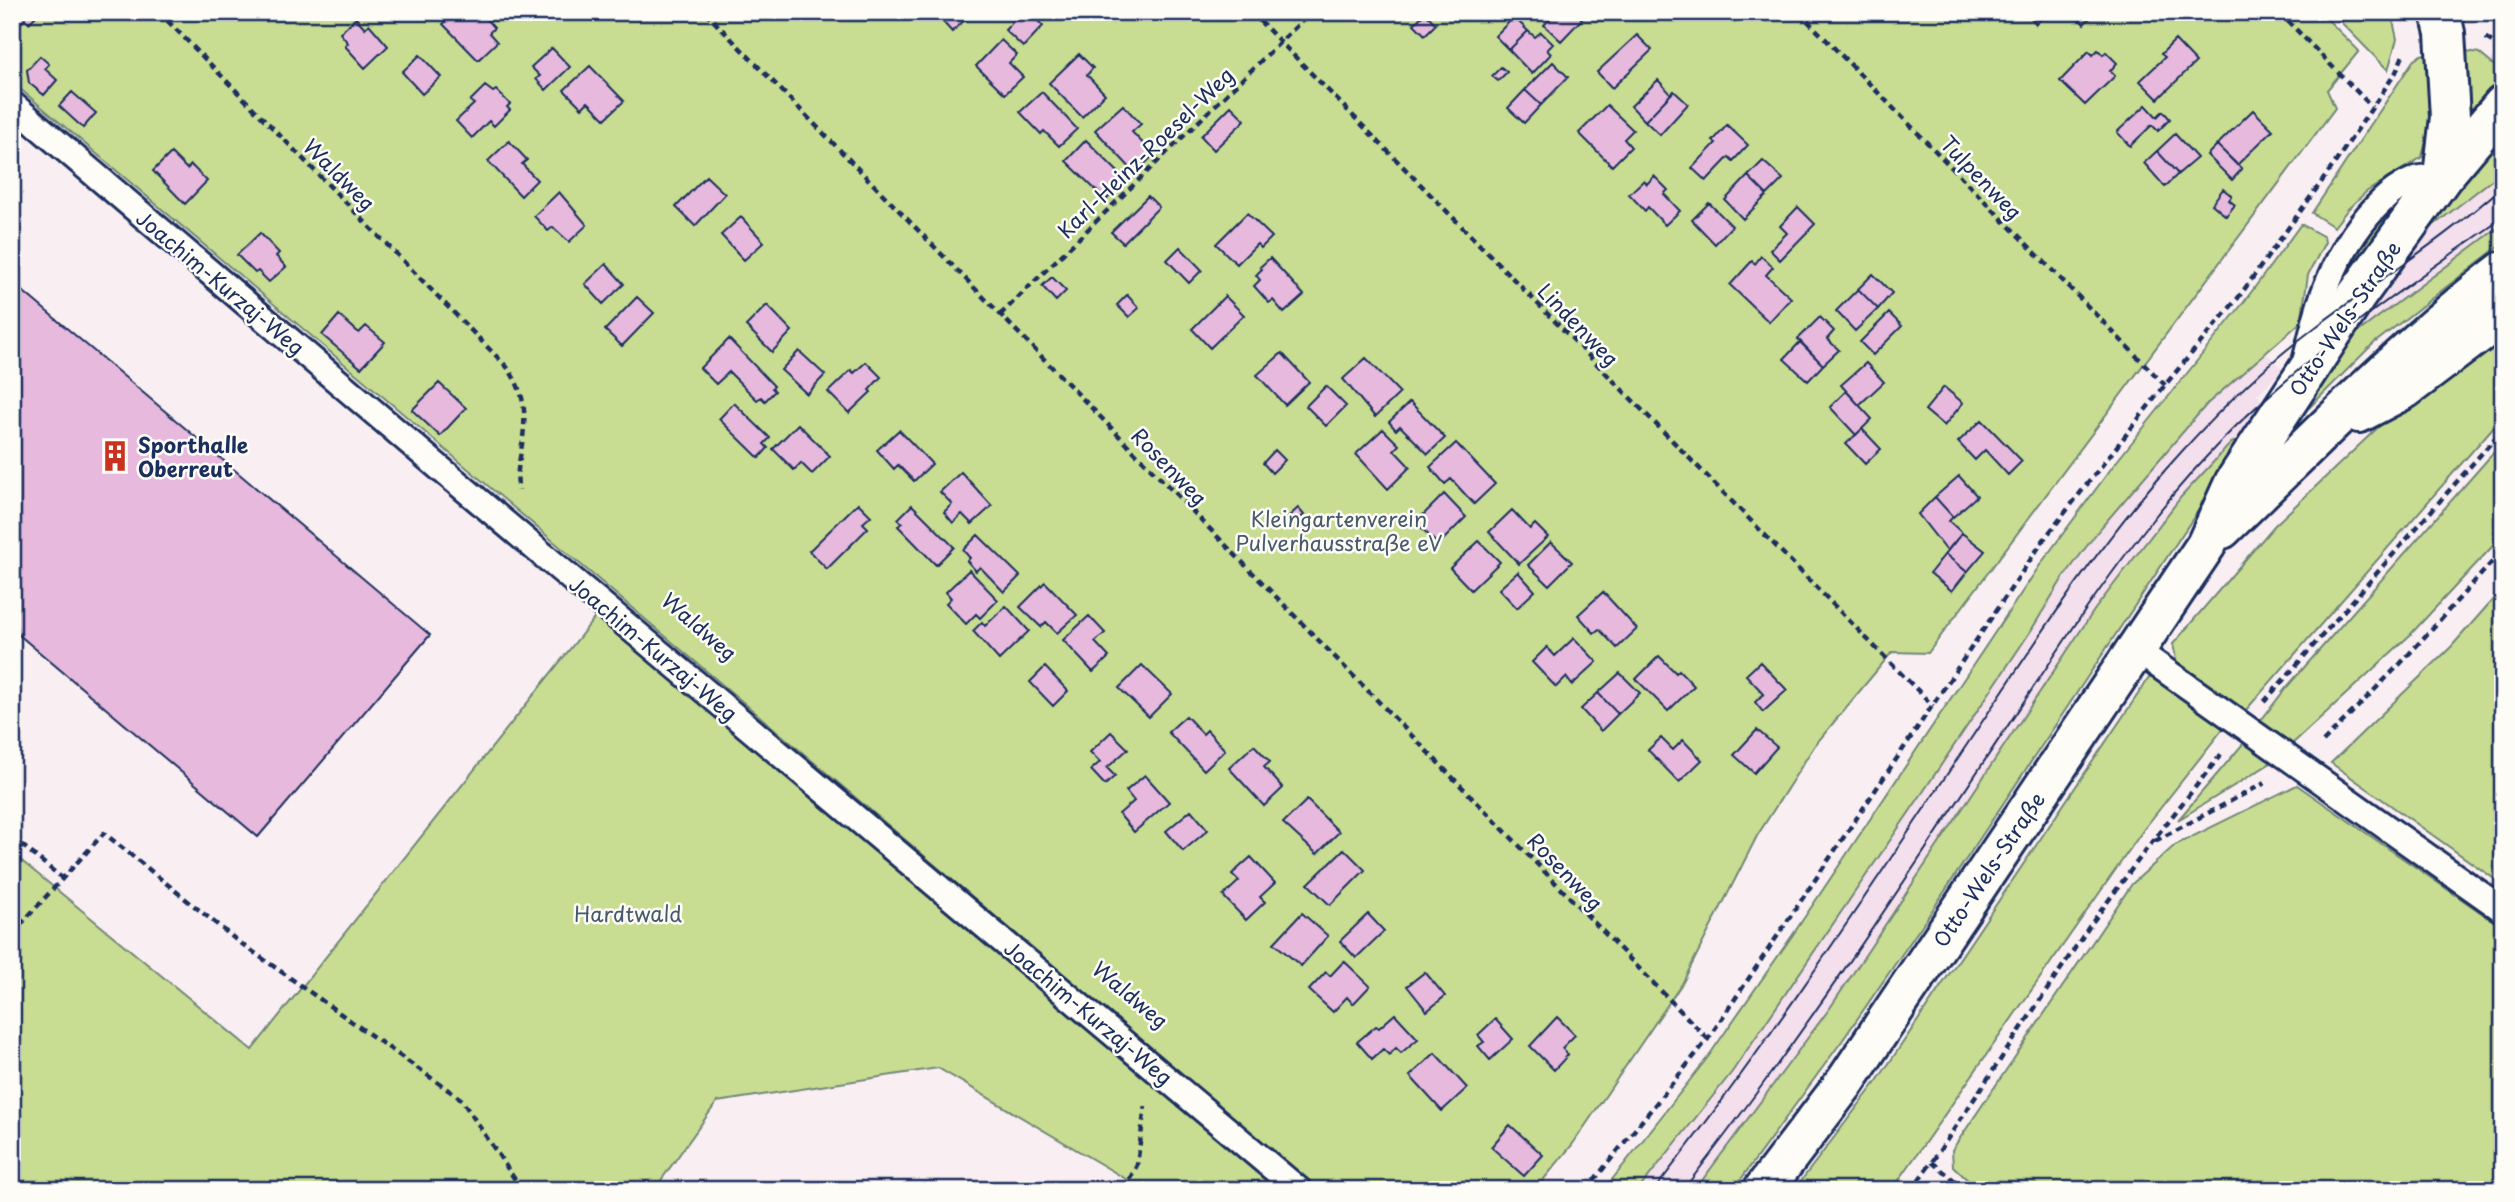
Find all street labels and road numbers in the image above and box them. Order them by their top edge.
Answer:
street label: Karl-Heinz-Roesel-Weg [1050,59,1240,245]
street label: Tulpenweg [1933,128,2031,226]
street label: Waldweg [297,131,383,217]
street label: Joachim-Kurzaj-Weg [130,202,312,362]
street label: Otto-Wels-Straße [2280,234,2408,402]
street label: Lindenweg [1531,275,1627,373]
street label: Rosenweg [1124,420,1216,512]
street label: Joachim-Kurzaj-Weg [563,568,745,728]
street label: Waldweg [655,584,745,668]
street label: Otto-Wels-Straße [1924,785,2052,953]
street label: Rosenweg [1520,825,1612,917]
street label: Joachim-Kurzaj-Weg [998,932,1180,1092]
street label: Waldweg [1086,953,1176,1035]

